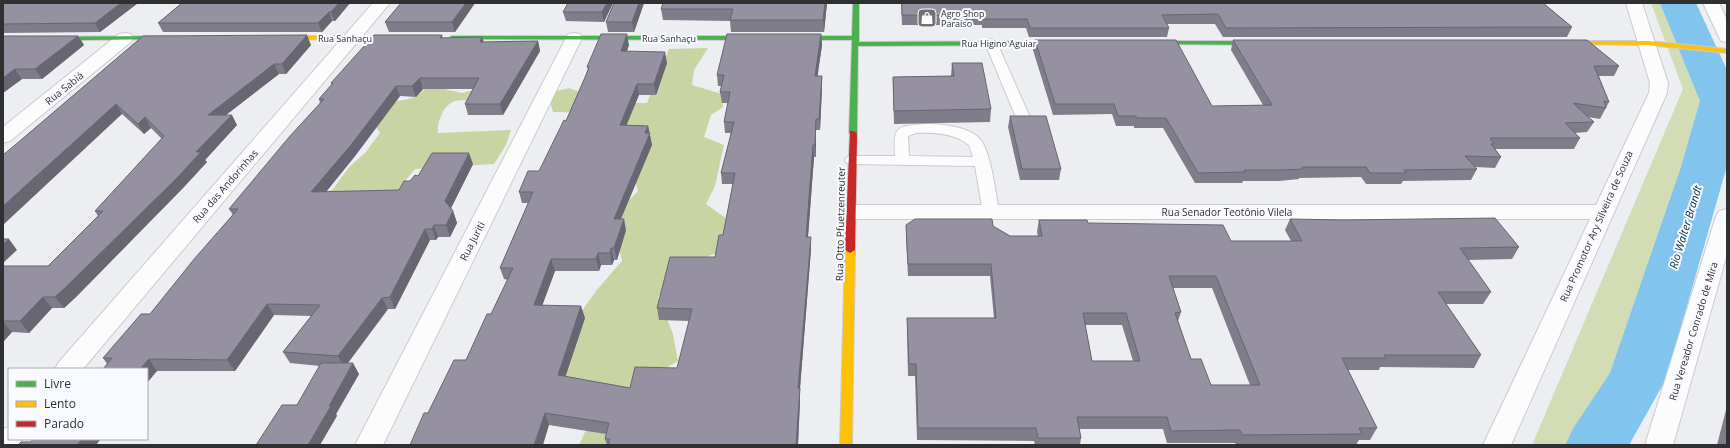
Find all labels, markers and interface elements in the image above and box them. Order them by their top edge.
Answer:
shop icon: Agro Shop Paraíso [916,7,938,29]
place label: Agro Shop Paraíso [941,7,984,30]
street label: Rua Sanhaçu [318,32,372,45]
street label: Rua Sanhaçu [642,32,696,45]
street label: Rua Higino Aguiar [962,37,1037,50]
street label: Rua Sabiá [42,68,86,108]
street label: Rua das Andorinhas [189,146,261,226]
street label: Rua Promotor Ary Silveira de Souza [1556,148,1636,304]
street label: Rua Otto Pfuetzenreuter [832,167,848,281]
water label: Rio Walter Brandt [1665,183,1705,270]
street label: Rua Senador Teotônio Vilela [1162,205,1292,219]
street label: Rua Juriti [456,219,488,263]
street label: Rua Vereador Conrado de Mira [1665,260,1721,402]
legend [8,368,148,440]
text: Livre [44,375,71,392]
text: Lento [44,395,76,412]
text: Parado [44,415,84,432]

